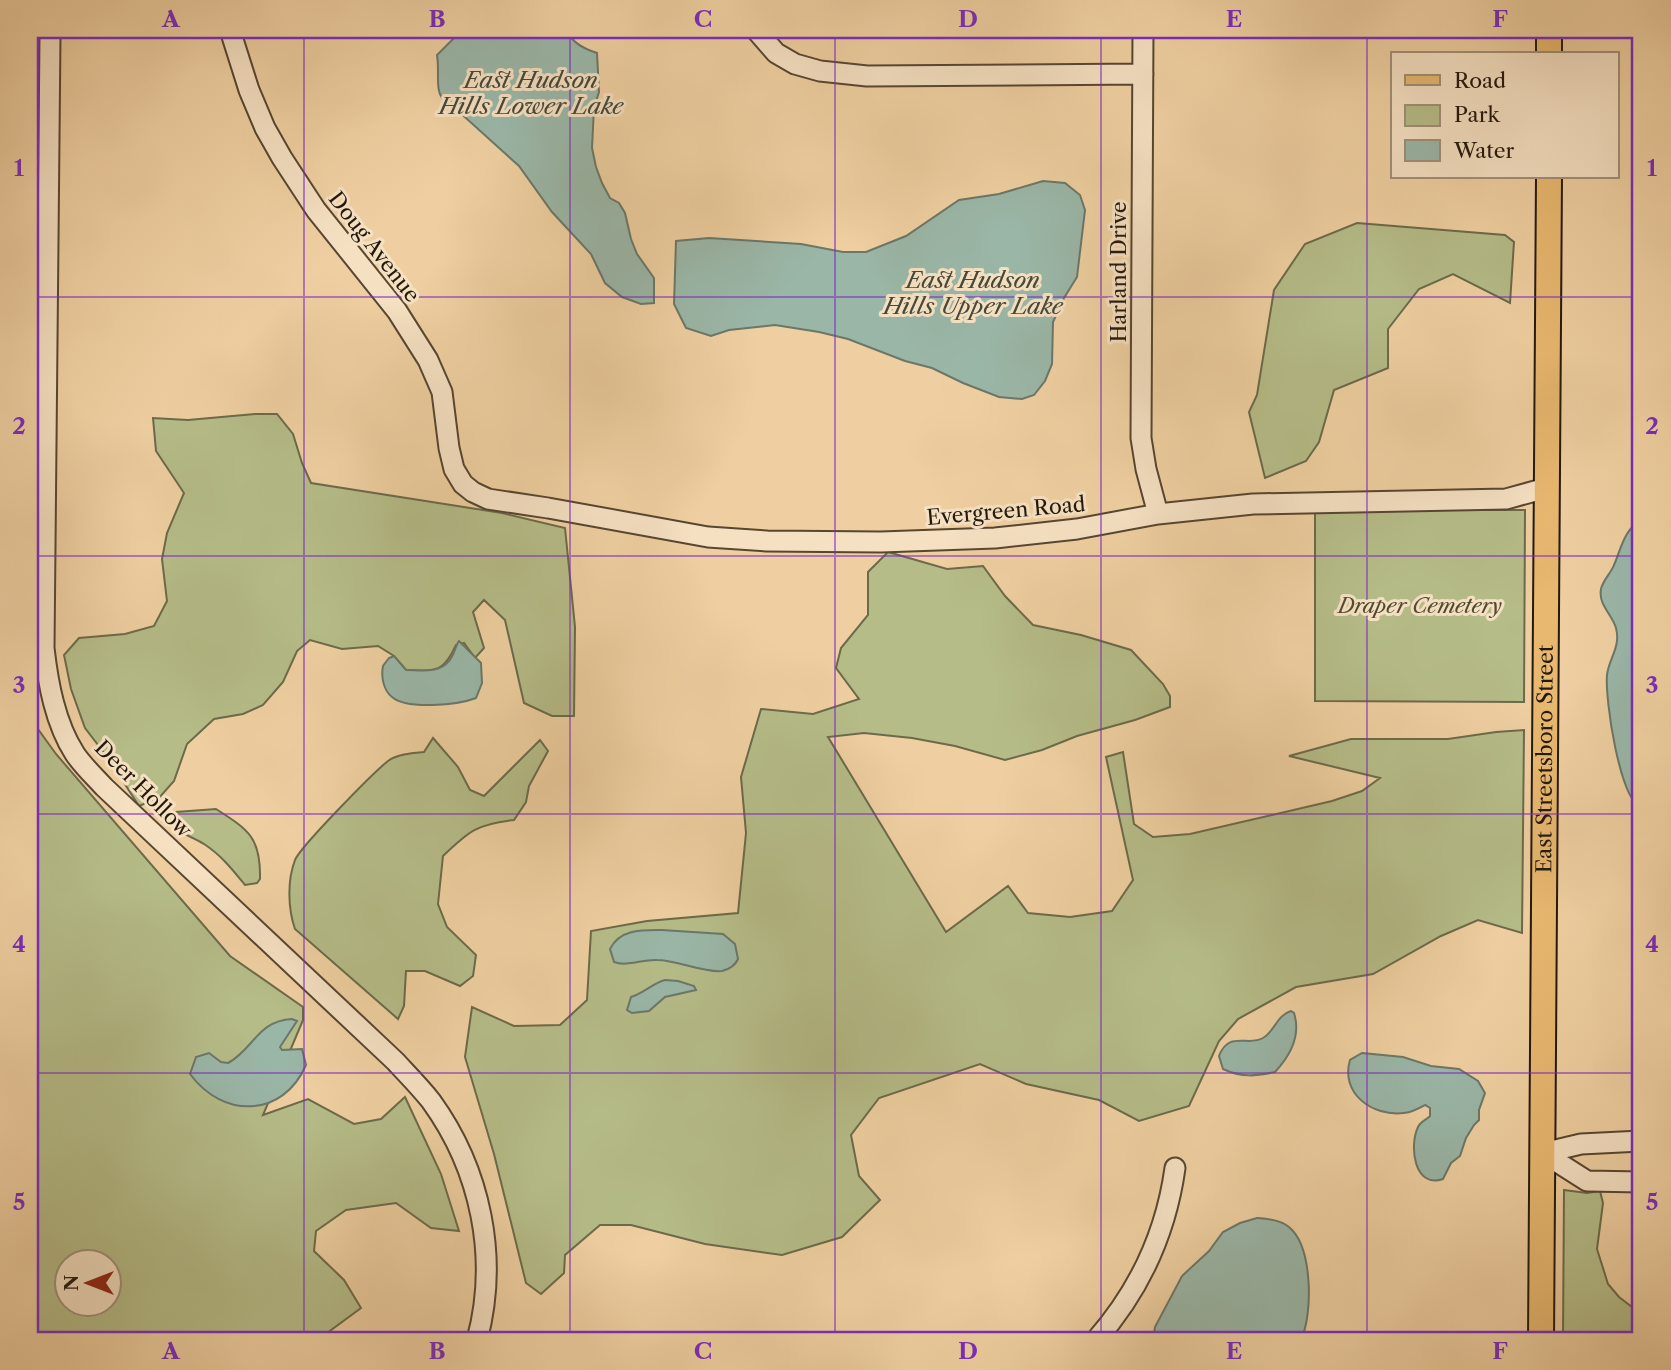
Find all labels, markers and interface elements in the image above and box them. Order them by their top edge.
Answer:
text: A [161,5,181,33]
text: B [428,5,446,33]
text: C [694,5,712,33]
text: D [958,5,978,33]
text: E [1226,5,1242,33]
text: F [1492,5,1508,33]
legend [1391,52,1618,178]
water label: East Hudson Hills Lower Lake [437,66,624,120]
text: Road [1454,68,1506,93]
text: Park [1454,102,1500,127]
text: Water [1453,138,1514,163]
text: 1 [14,154,25,182]
text: 1 [1647,154,1658,182]
street label: Doug Avenue [324,186,425,307]
street label: Harland Drive [1106,201,1131,343]
water label: East Hudson Hills Upper Lake [881,266,1064,320]
text: 2 [12,412,26,440]
text: 2 [1645,412,1659,440]
street label: Evergreen Road [925,491,1087,530]
park label: Draper Cemetery [1336,593,1502,618]
street label: East Streetsboro Street [1531,644,1558,873]
text: 3 [13,671,26,699]
text: 3 [1646,671,1659,699]
street label: Deer Hollow [90,735,198,843]
text: 4 [12,930,26,958]
text: 4 [1645,930,1659,958]
text: 5 [13,1188,25,1216]
text: 5 [1646,1188,1658,1216]
north arrow [52,1248,122,1318]
text: N [60,1275,83,1291]
text: A [161,1337,181,1365]
text: B [428,1337,446,1365]
text: C [694,1337,712,1365]
text: D [958,1337,978,1365]
text: E [1226,1337,1242,1365]
text: F [1492,1337,1508,1365]

